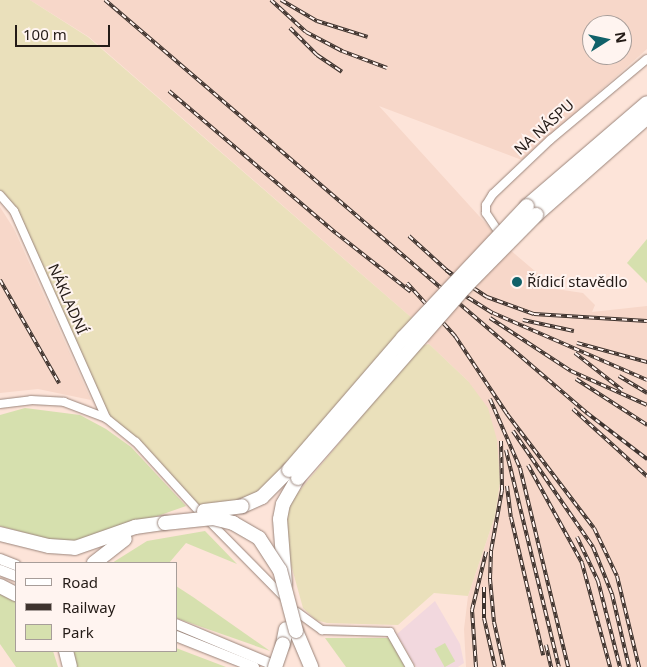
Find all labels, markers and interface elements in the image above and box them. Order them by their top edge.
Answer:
scale bar [18,15,112,47]
north arrow [582,15,632,65]
text: 100 m [23,24,67,44]
text: N [611,30,632,45]
street label: NA NÁSPU [510,96,578,158]
street label: NÁKLADNÍ [44,261,92,337]
place label: Řídicí stavědlo [527,273,628,291]
marker: Řídicí stavědlo [511,276,523,288]
legend [15,562,178,652]
text: Road [62,572,98,592]
text: Railway [62,597,115,617]
text: Park [62,622,94,642]

